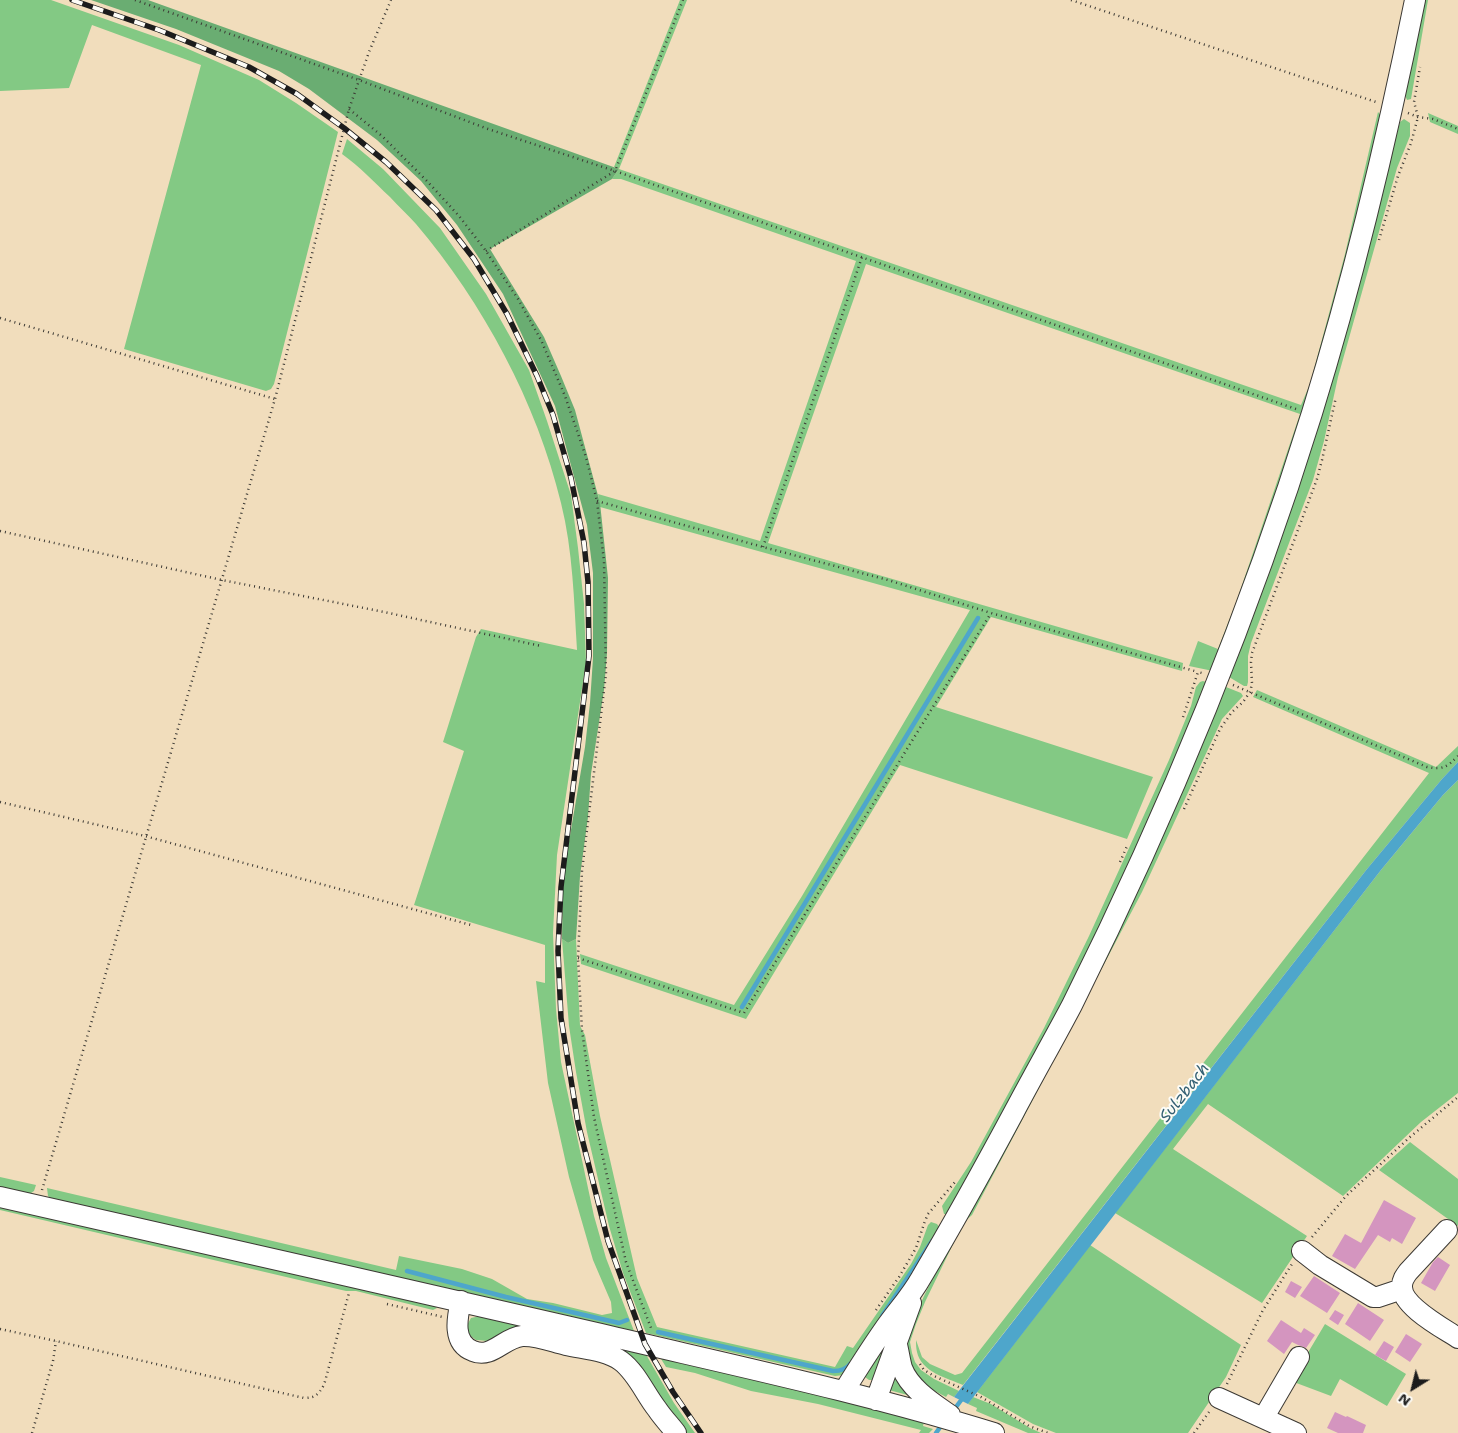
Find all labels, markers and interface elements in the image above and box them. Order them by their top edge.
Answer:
water label: Sulzbach [1156,1060,1214,1126]
north arrow [1388,1363,1438,1413]
text: N [1394,1390,1414,1411]

